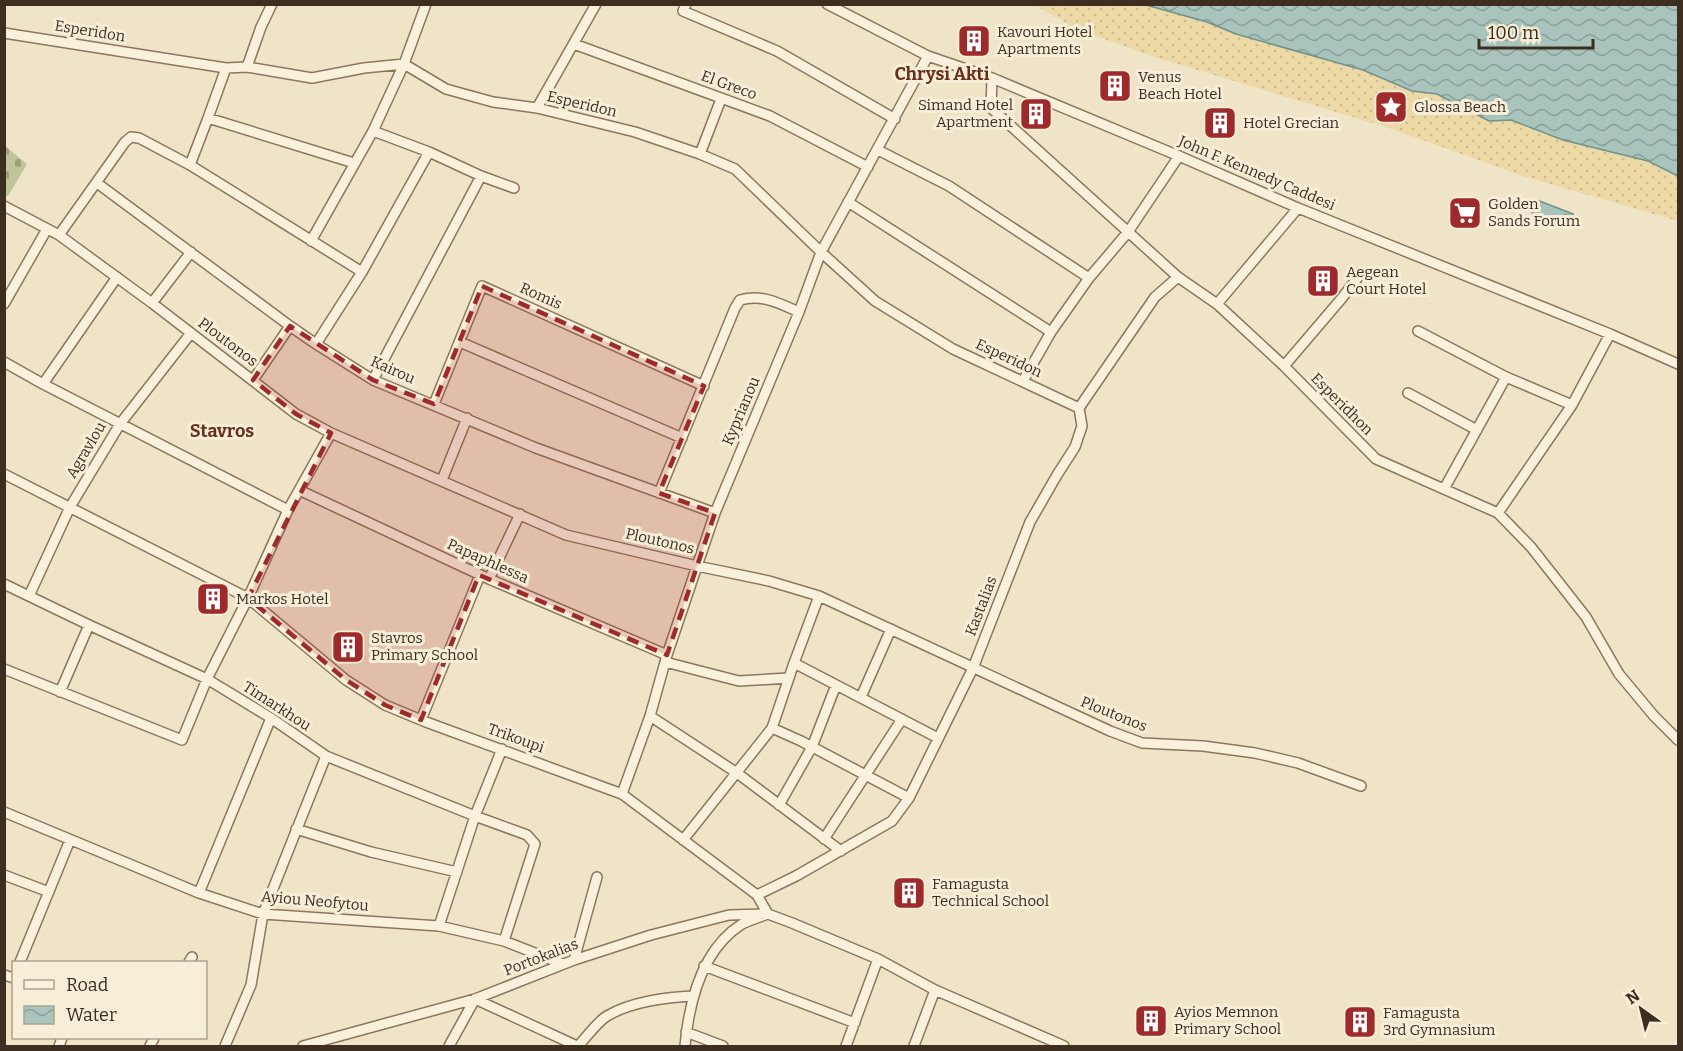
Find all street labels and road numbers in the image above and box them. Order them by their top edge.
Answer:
street label: Esperidon [53,17,127,46]
street label: El Greco [699,67,759,103]
street label: Esperidon [545,87,619,121]
street label: John F. Kennedy Caddesi [1175,131,1339,214]
street label: Romis [517,279,565,313]
street label: Ploutonos [195,314,261,370]
street label: Esperidon [973,335,1046,381]
street label: Kairou [368,352,418,388]
street label: Esperidhon [1307,369,1377,439]
street label: Kyprianou [718,374,764,448]
street label: Agravlou [62,419,110,481]
street label: Ploutonos [624,524,696,558]
street label: Papaphlessa [444,535,532,587]
street label: Kastalias [961,573,1001,639]
street label: Timarkhou [240,677,314,735]
street label: Ploutonos [1078,693,1150,735]
street label: Trikoupi [485,720,547,757]
street label: Ayiou Neofytou [260,887,370,915]
street label: Portokalias [501,935,581,979]

